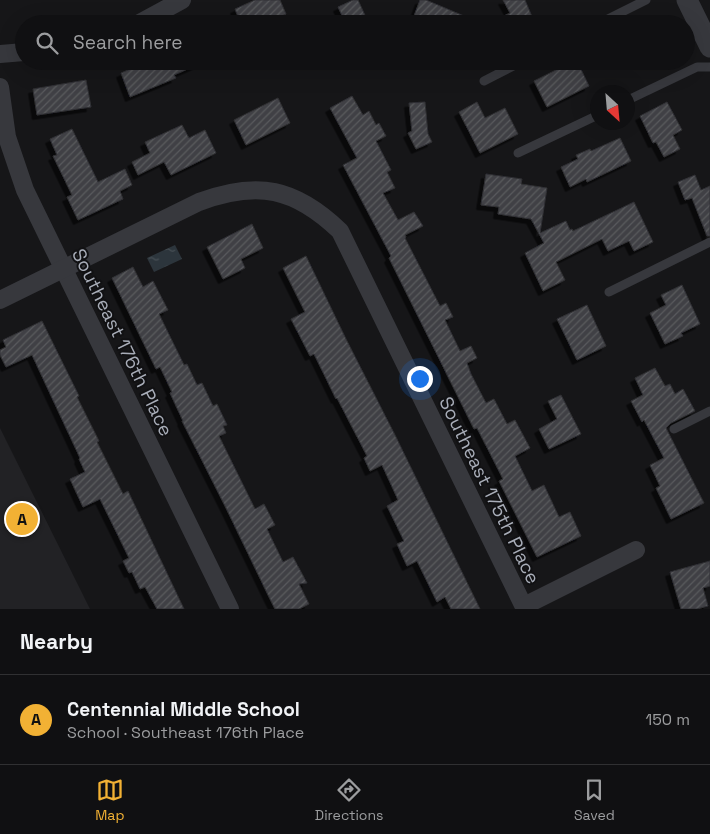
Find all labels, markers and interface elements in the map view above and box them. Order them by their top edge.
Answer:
search box [15,15,695,70]
icon: search [33,29,61,57]
text: Search here [73,30,183,55]
north arrow [590,85,635,130]
street label: Southeast 176th Place [66,244,179,440]
your location [407,366,433,392]
street label: Southeast 175th Place [433,392,546,588]
pin: A [6,500,38,538]
text: Nearby [20,628,93,655]
text: Centennial Middle School [67,697,300,722]
text: A [31,709,41,730]
text: 150 m [646,709,690,730]
text: School · Southeast 176th Place [67,722,304,743]
tab: Map [95,776,124,824]
tab: Directions [315,776,383,824]
tab: Saved [574,776,615,824]

